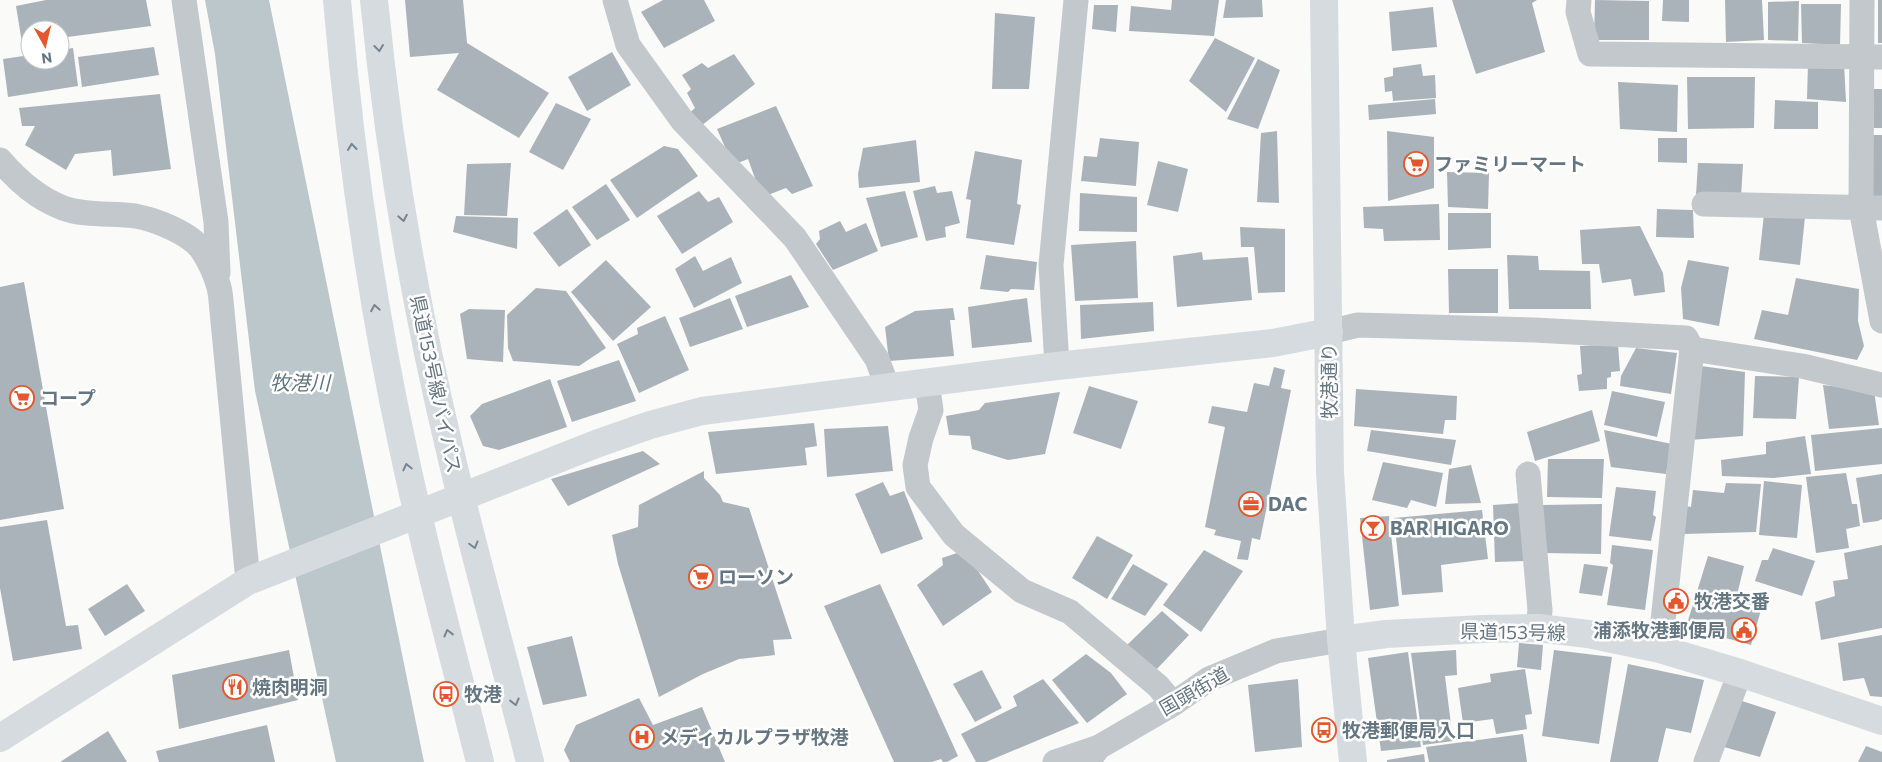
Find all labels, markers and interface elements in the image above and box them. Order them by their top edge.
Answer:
north arrow [20,20,70,70]
one-way arrow [373,45,384,53]
text: N [40,49,53,68]
one-way arrow [347,143,358,151]
supermarket icon: ファミリーマート [1403,151,1429,177]
place label: ファミリーマート [1434,152,1586,175]
one-way arrow [398,214,408,223]
street label: 県道153号線バイパス [406,293,467,475]
one-way arrow [371,303,381,312]
street label: 牧港通り [1317,343,1340,419]
water label: 牧港川 [270,370,332,394]
supermarket icon: コープ [9,385,35,411]
place label: コープ [40,386,96,409]
one-way arrow [402,463,413,472]
office icon: DAC [1238,491,1264,517]
place label: DAC [1268,492,1307,515]
bar icon: BAR HIGARO [1360,515,1386,541]
place label: BAR HIGARO [1390,516,1509,539]
one-way arrow [468,540,479,549]
supermarket icon: ローソン [688,564,714,590]
place label: ローソン [718,565,794,588]
public building icon: 牧港交番 [1663,588,1689,614]
place label: 牧港交番 [1694,589,1770,612]
public building icon: 浦添牧港郵便局 [1731,617,1757,643]
place label: 浦添牧港郵便局 [1593,618,1726,641]
street label: 県道153号線 [1460,619,1566,644]
one-way arrow [443,629,454,638]
street label: 国頭街道 [1155,662,1232,720]
restaurant icon: 焼肉明洞 [222,674,248,700]
place label: 焼肉明洞 [252,675,328,698]
bus stop icon: 牧港 [433,681,459,707]
place label: 牧港 [464,682,502,705]
one-way arrow [509,698,520,707]
bus stop icon: 牧港郵便局入口 [1311,717,1337,743]
place label: 牧港郵便局入口 [1342,718,1475,741]
hospital icon: メディカルプラザ牧港 [629,724,655,750]
place label: メディカルプラザ牧港 [660,725,849,748]

